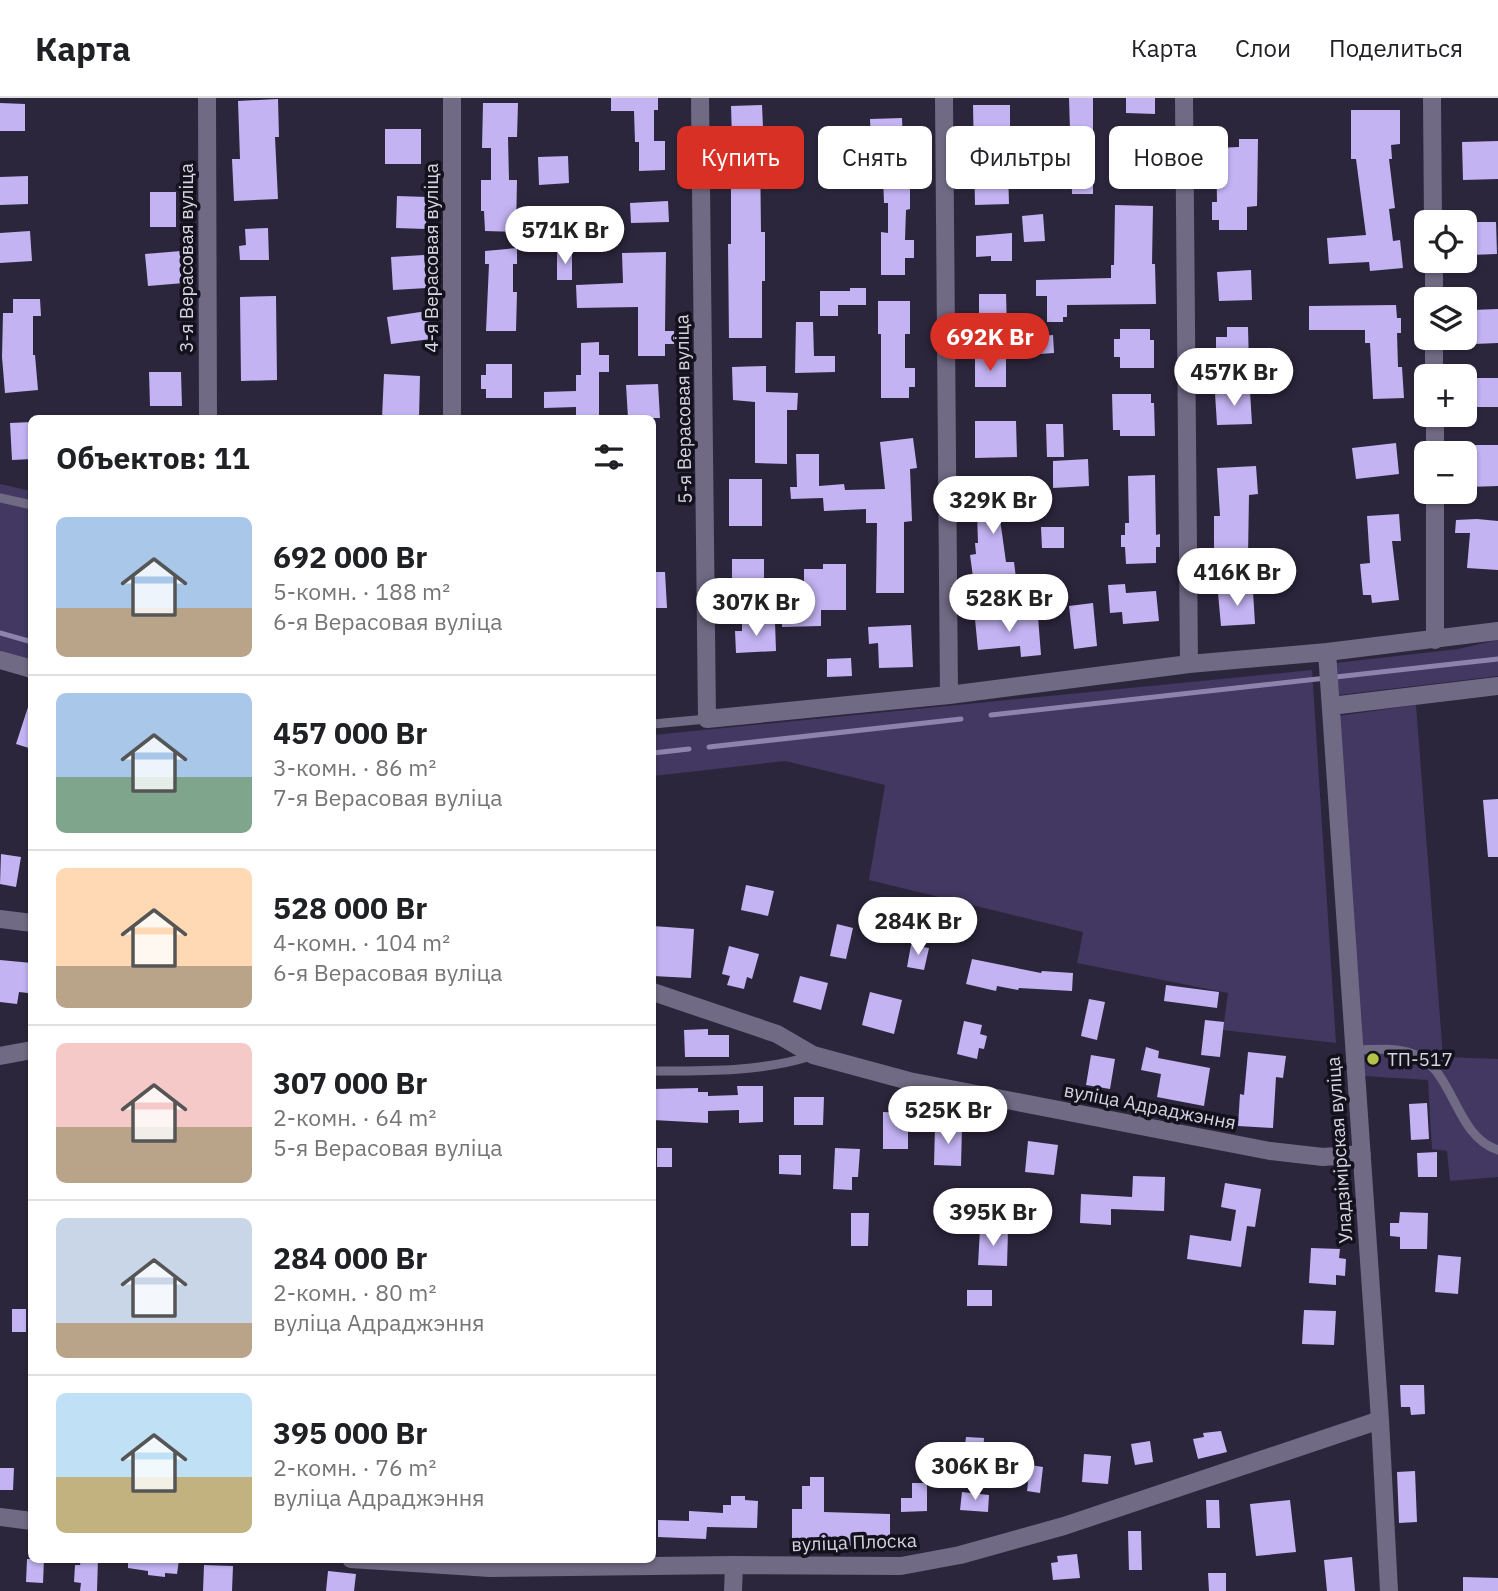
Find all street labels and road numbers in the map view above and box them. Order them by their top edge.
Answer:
street label: 3-я Верасовая вуліца [174,163,198,353]
street label: 4-я Верасовая вуліца [419,163,443,353]
street label: 5-я Верасовая вуліца [669,314,697,504]
street label: Уладзімірская вуліца [1320,1056,1358,1244]
street label: вуліца Адраджэння [1062,1078,1238,1134]
street label: вуліца Плоска [791,1528,917,1556]

